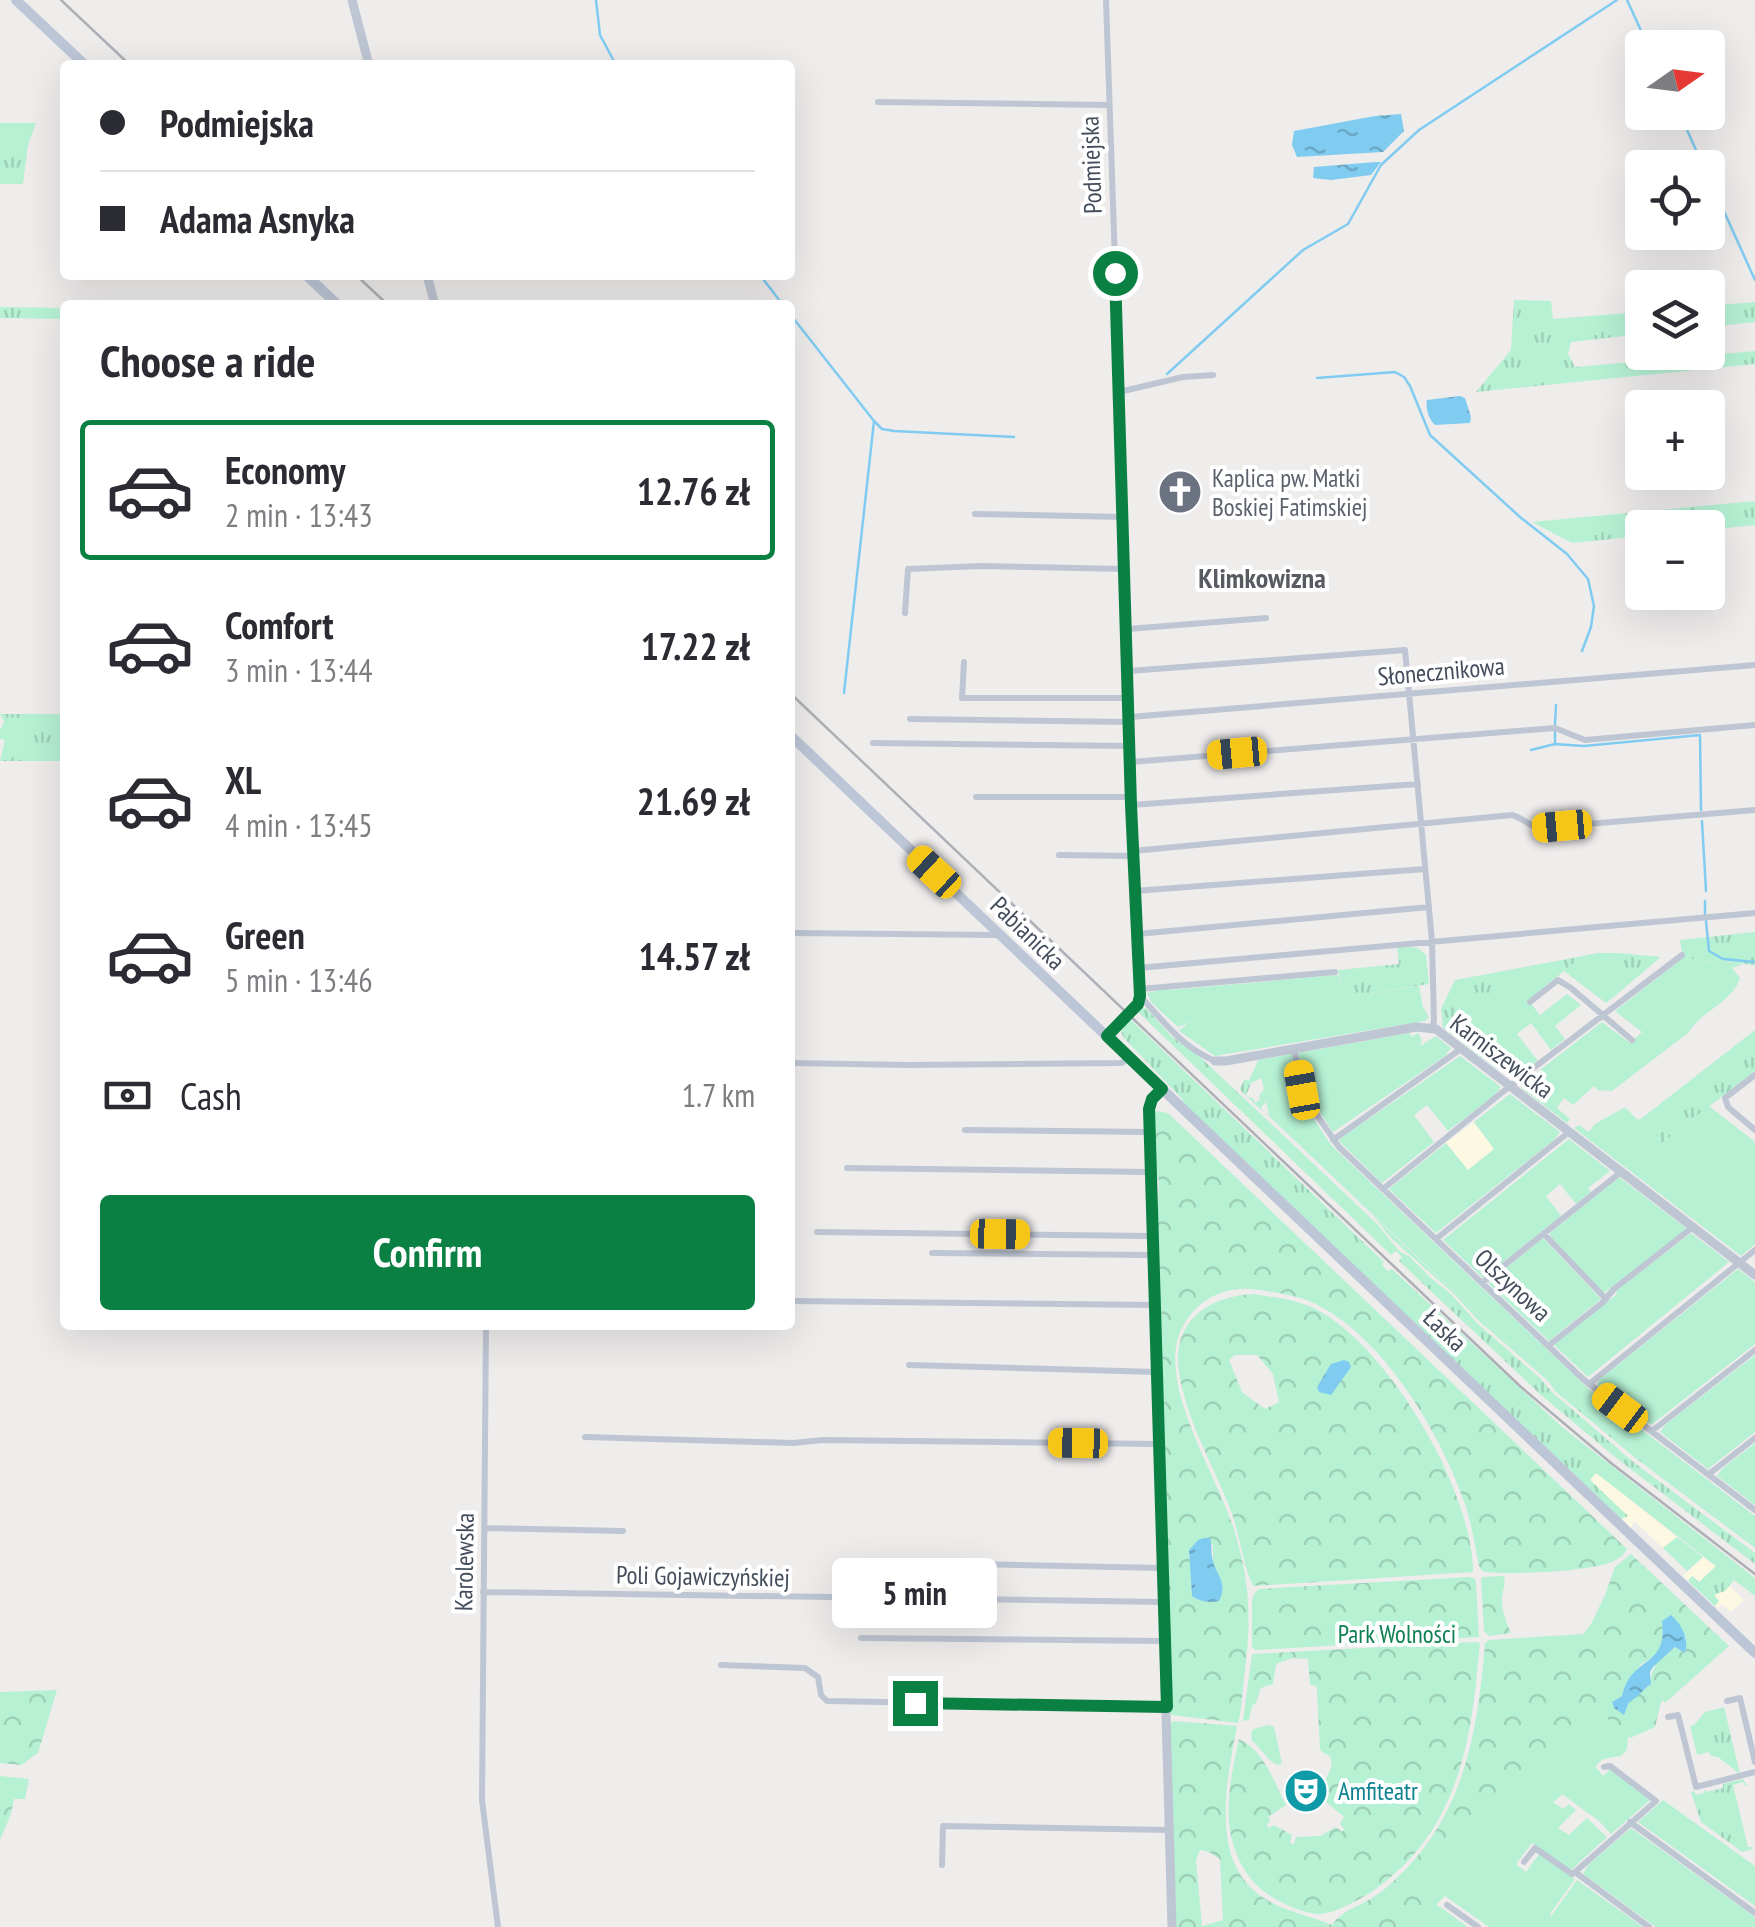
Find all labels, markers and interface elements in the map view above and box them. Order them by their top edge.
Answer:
north arrow [1625,30,1725,130]
map controls [1625,30,1725,610]
text: Podmiejska [160,98,314,147]
street label: Podmiejska [1073,116,1109,214]
button: locate [1625,150,1725,250]
text: Adama Asnyka [160,194,355,243]
route start [1093,251,1138,296]
button: layers [1625,270,1725,370]
text: Choose a ride [100,331,315,389]
button: + [1625,390,1725,490]
icon: car [105,445,195,535]
text: Economy [225,445,345,494]
place label: Kaplica pw. Matki Boskiej Fatimskiej [1212,462,1367,523]
text: 12.76 zł [637,466,750,515]
church icon: Kaplica pw. Matki Boskiej Fatimskiej [1157,469,1203,515]
text: 2 min · 13:43 [225,494,373,536]
button: − [1625,510,1725,610]
district label: Klimkowizna [1198,559,1326,596]
icon: car [105,600,195,690]
text: Comfort [225,600,334,649]
text: 17.22 zł [641,621,750,670]
text: 3 min · 13:44 [225,649,373,691]
street label: Słonecznikowa [1376,650,1506,692]
car [1206,735,1268,771]
icon: car [105,755,195,845]
text: XL [225,755,261,804]
text: 21.69 zł [637,776,750,825]
text: 4 min · 13:45 [225,804,373,846]
car [1531,808,1593,844]
car [902,841,966,903]
street label: Pabianicka [984,890,1072,976]
icon: car [105,910,195,1000]
text: Green [225,910,305,959]
text: 14.57 zł [639,931,750,980]
text: 5 min · 13:46 [225,959,373,1001]
street label: Karniszewicka [1444,1007,1560,1105]
car [1282,1058,1322,1122]
icon: cash [100,1068,155,1123]
text: Cash [180,1071,242,1120]
text: 1.7 km [682,1074,755,1116]
button: Confirm [100,1195,755,1310]
car [970,1218,1030,1250]
street label: Olszynowa [1468,1242,1558,1328]
street label: Łaska [1417,1302,1473,1358]
car [1587,1378,1653,1438]
car [1048,1427,1108,1459]
street label: Karolewska [447,1513,481,1611]
street label: Poli Gojawiczyńskiej [616,1558,790,1594]
callout: 5 min [832,1558,998,1628]
text: 5 min [882,1572,947,1614]
park label: Park Wolności [1338,1618,1456,1650]
route end [893,1681,938,1726]
theatre icon: Amfiteatr [1283,1768,1329,1814]
place label: Amfiteatr [1338,1775,1418,1807]

